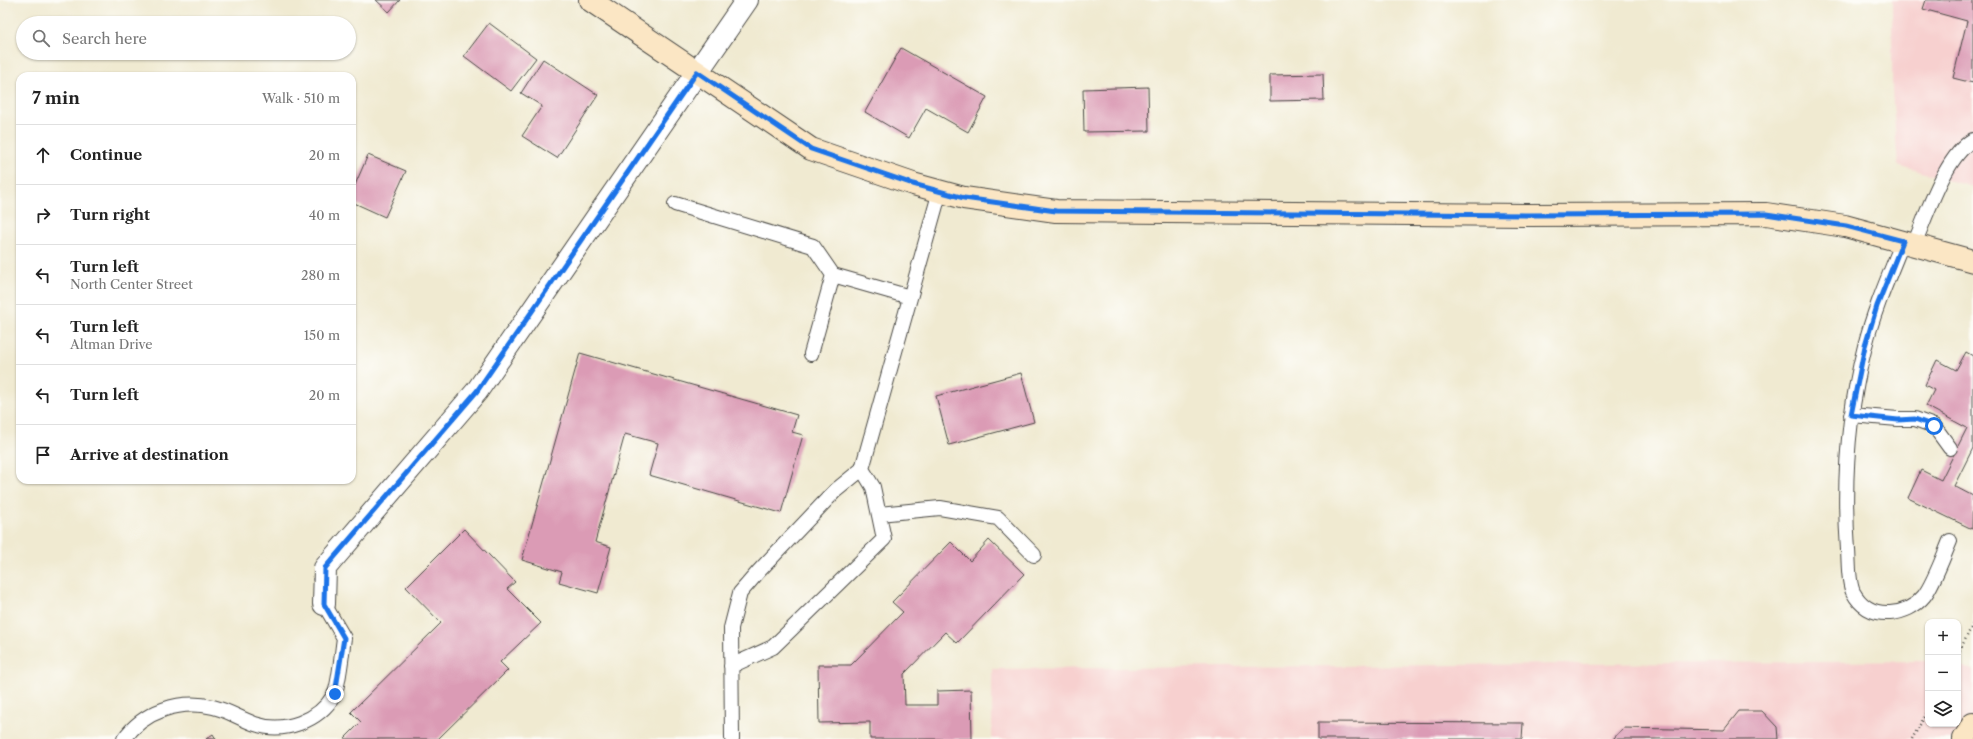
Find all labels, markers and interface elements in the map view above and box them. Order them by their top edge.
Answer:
search box [16,16,356,60]
icon: search [30,27,52,49]
text: Search here [62,29,147,48]
text: 7 min [32,88,80,108]
text: Walk · 510 m [262,90,340,106]
icon: ahead [32,144,54,166]
text: Continue [70,145,142,164]
text: 20 m [309,147,340,163]
icon: right [32,204,54,226]
text: Turn right [70,205,150,224]
text: 40 m [309,207,340,223]
text: Turn left [70,257,139,276]
icon: left [32,264,54,286]
text: 280 m [301,267,340,283]
text: North Center Street [70,276,193,292]
text: Turn left [70,317,139,336]
icon: left [32,324,54,346]
text: 150 m [304,327,340,343]
text: Altman Drive [70,336,152,352]
icon: left [32,384,54,406]
text: Turn left [70,385,139,404]
text: 20 m [309,387,340,403]
route start [1925,417,1943,435]
icon: arrive [32,444,54,466]
text: Arrive at destination [70,445,229,464]
map controls [1925,619,1961,727]
button: + [1925,619,1961,655]
button: − [1925,655,1961,691]
route end [326,685,344,703]
button: layers [1925,691,1961,727]

